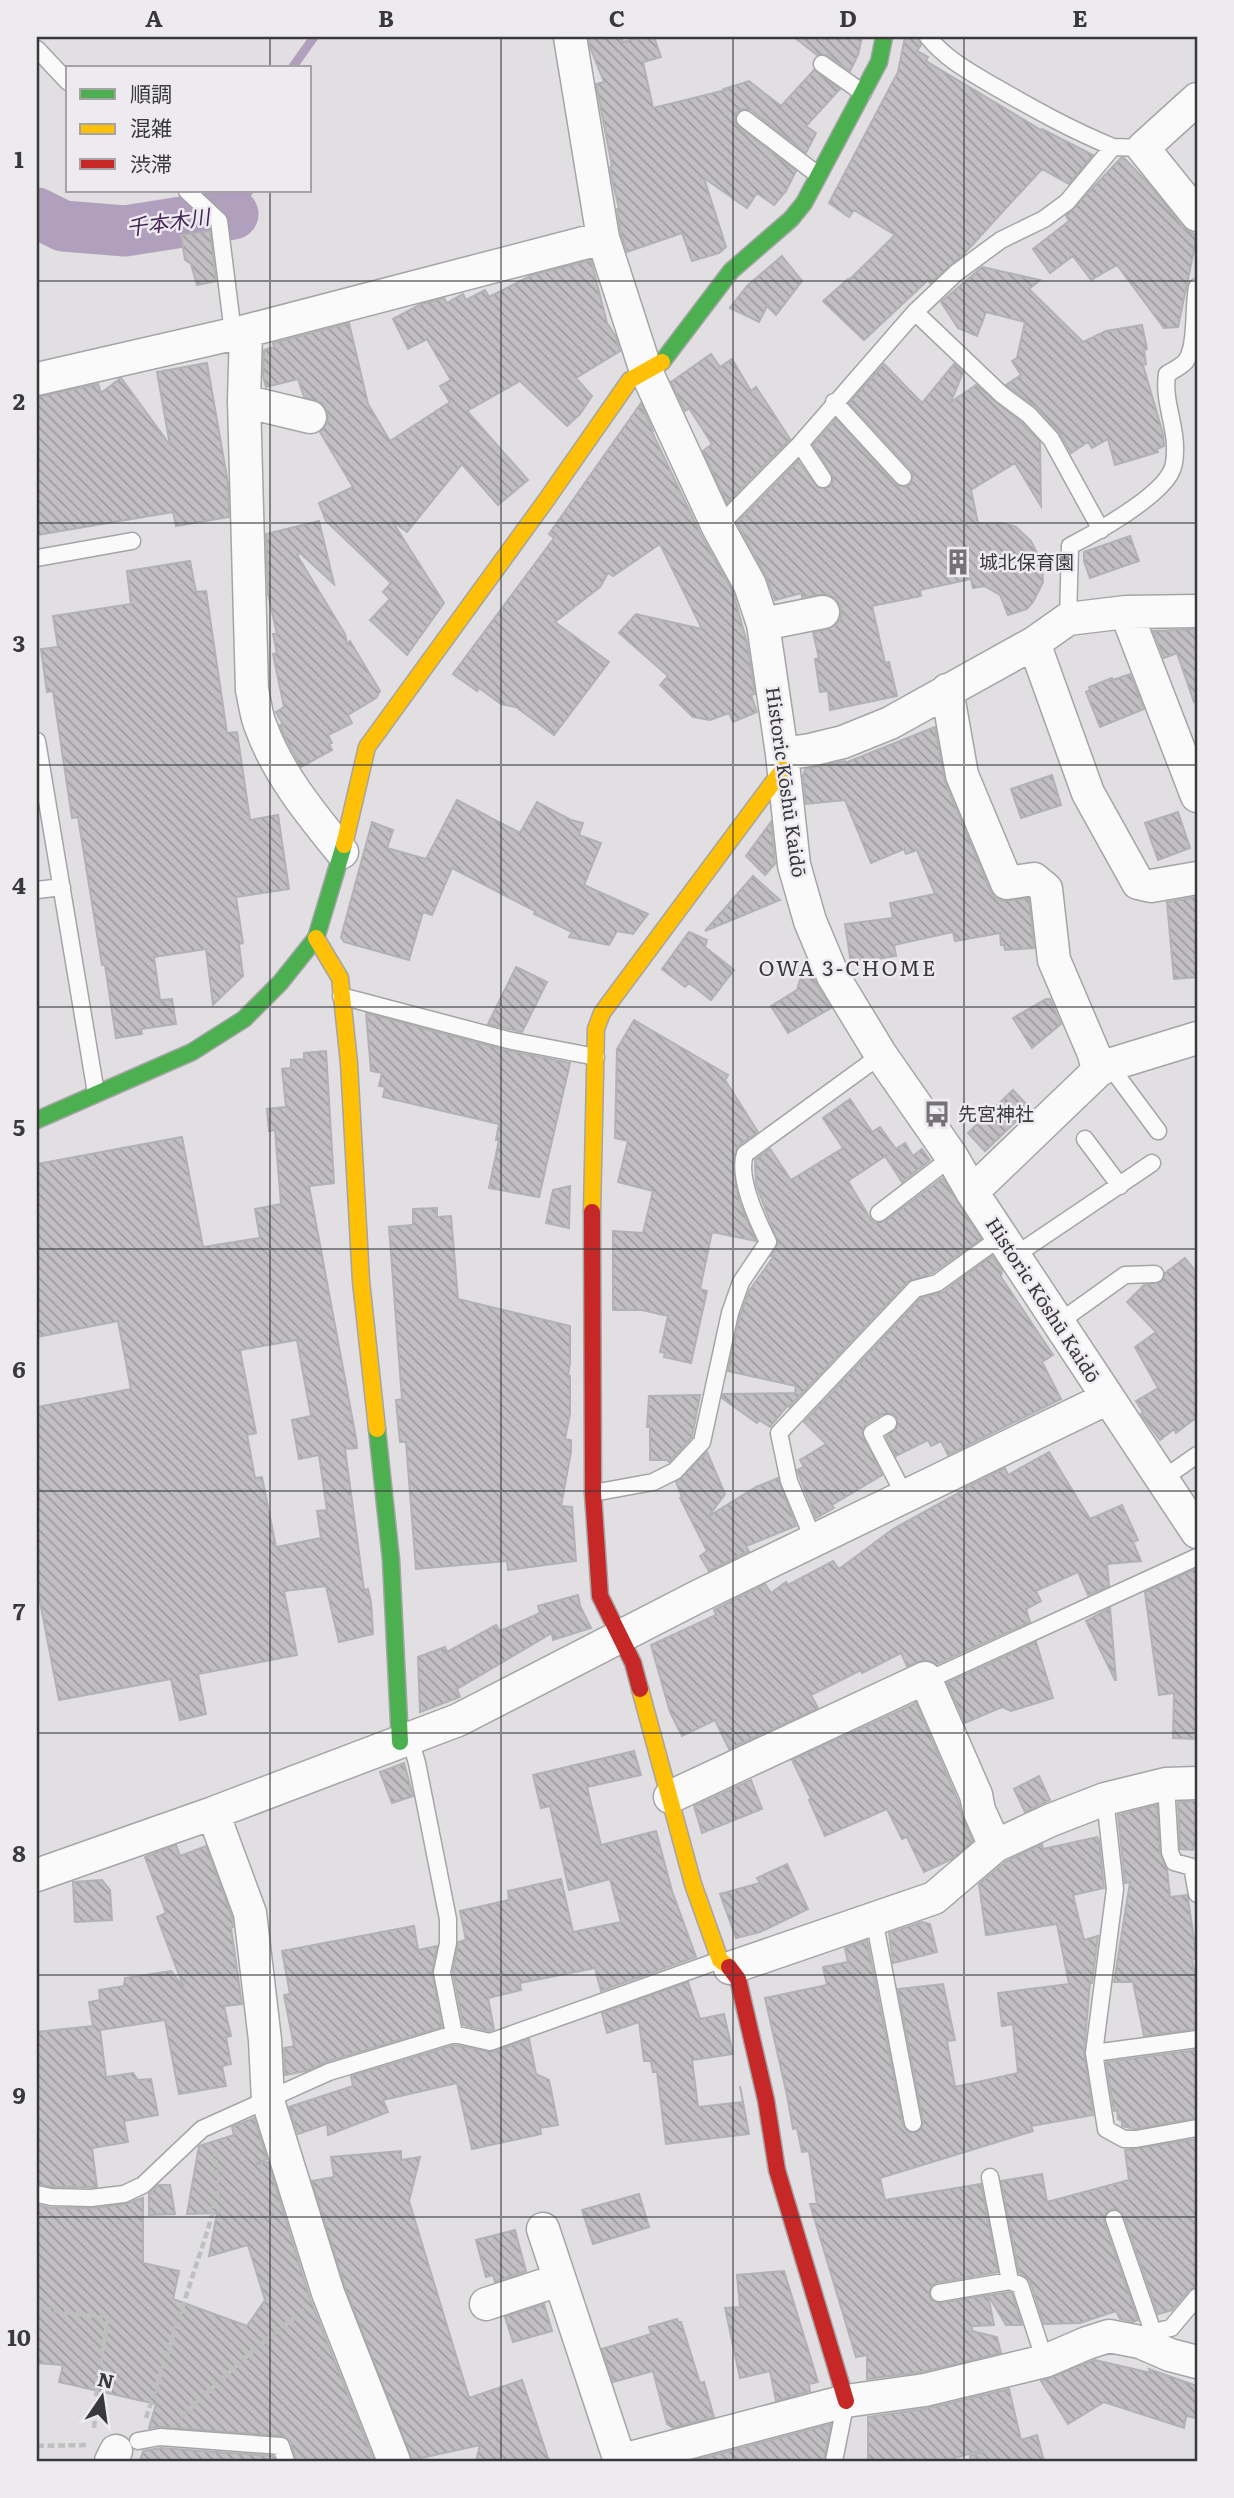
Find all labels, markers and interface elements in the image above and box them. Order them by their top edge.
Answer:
text: A [145,0,163,34]
text: B [378,0,394,34]
text: C [609,0,625,34]
text: D [839,0,857,34]
text: E [1072,0,1088,34]
legend [66,66,312,192]
text: 順調 [130,77,172,108]
text: 混雑 [130,111,172,142]
text: 1 [14,141,24,175]
text: 渋滞 [130,147,172,178]
water label: 千本木川 [124,199,213,242]
text: 2 [13,383,25,417]
building icon: 城北保育園 [943,547,973,577]
place label: 城北保育園 [979,547,1074,575]
text: 3 [13,625,25,659]
street label: Historic Kōshū Kaidō [760,685,814,879]
text: 4 [12,867,26,901]
district label: OWA 3-CHOME [759,951,937,982]
bus stop icon: 先宮神社 [922,1099,952,1129]
place label: 先宮神社 [958,1099,1034,1127]
text: 5 [13,1109,25,1143]
street label: Historic Kōshū Kaidō [980,1211,1108,1388]
text: 6 [12,1351,26,1385]
text: 7 [13,1593,26,1627]
text: 8 [12,1835,26,1869]
text: 9 [12,2077,26,2111]
text: 10 [7,2319,31,2353]
north arrow [66,2362,136,2432]
text: N [95,2364,117,2395]

